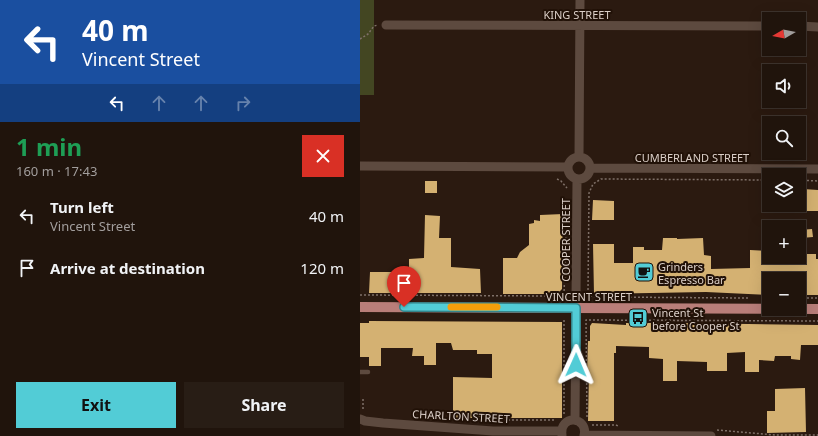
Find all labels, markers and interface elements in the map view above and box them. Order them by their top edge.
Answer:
street label: KING STREET [543,7,611,22]
text: 40 m [82,11,149,49]
north arrow [762,12,806,56]
map controls [762,12,806,316]
icon: left [16,16,68,68]
text: Vincent Street [82,47,200,71]
button: sound [762,64,806,108]
icon: left [106,92,128,114]
icon: ahead [148,92,170,114]
icon: ahead [190,92,212,114]
icon: right [232,92,254,114]
button: search [762,116,806,160]
text: 1 min [16,130,82,163]
button: close [302,135,344,177]
street label: CUMBERLAND STREET [635,150,749,165]
text: 160 m · 17:43 [16,162,97,180]
button: layers [762,168,806,212]
text: Turn left [50,197,114,217]
street label: COOPER STREET [558,198,573,282]
icon: left [16,205,38,227]
text: 40 m [309,206,344,226]
text: Vincent Street [50,217,135,235]
button: + [762,220,806,264]
icon: arrive [16,257,38,279]
text: Arrive at destination [50,258,205,278]
text: 120 m [300,258,344,278]
place label: Grinders Espresso Bar [658,259,725,287]
cafe icon: Grinders Espresso Bar [633,261,655,283]
pin [387,266,421,307]
icon: arrive [393,272,415,294]
button: − [762,272,806,316]
street label: VINCENT STREET [546,289,632,304]
place label: Vincent St before Cooper St [652,305,739,333]
bus stop icon: Vincent St before Cooper St [627,307,649,329]
position arrow [555,344,597,386]
button: Exit [16,382,176,428]
button: Share [184,382,344,428]
street label: CHARLTON STREET [412,406,510,426]

